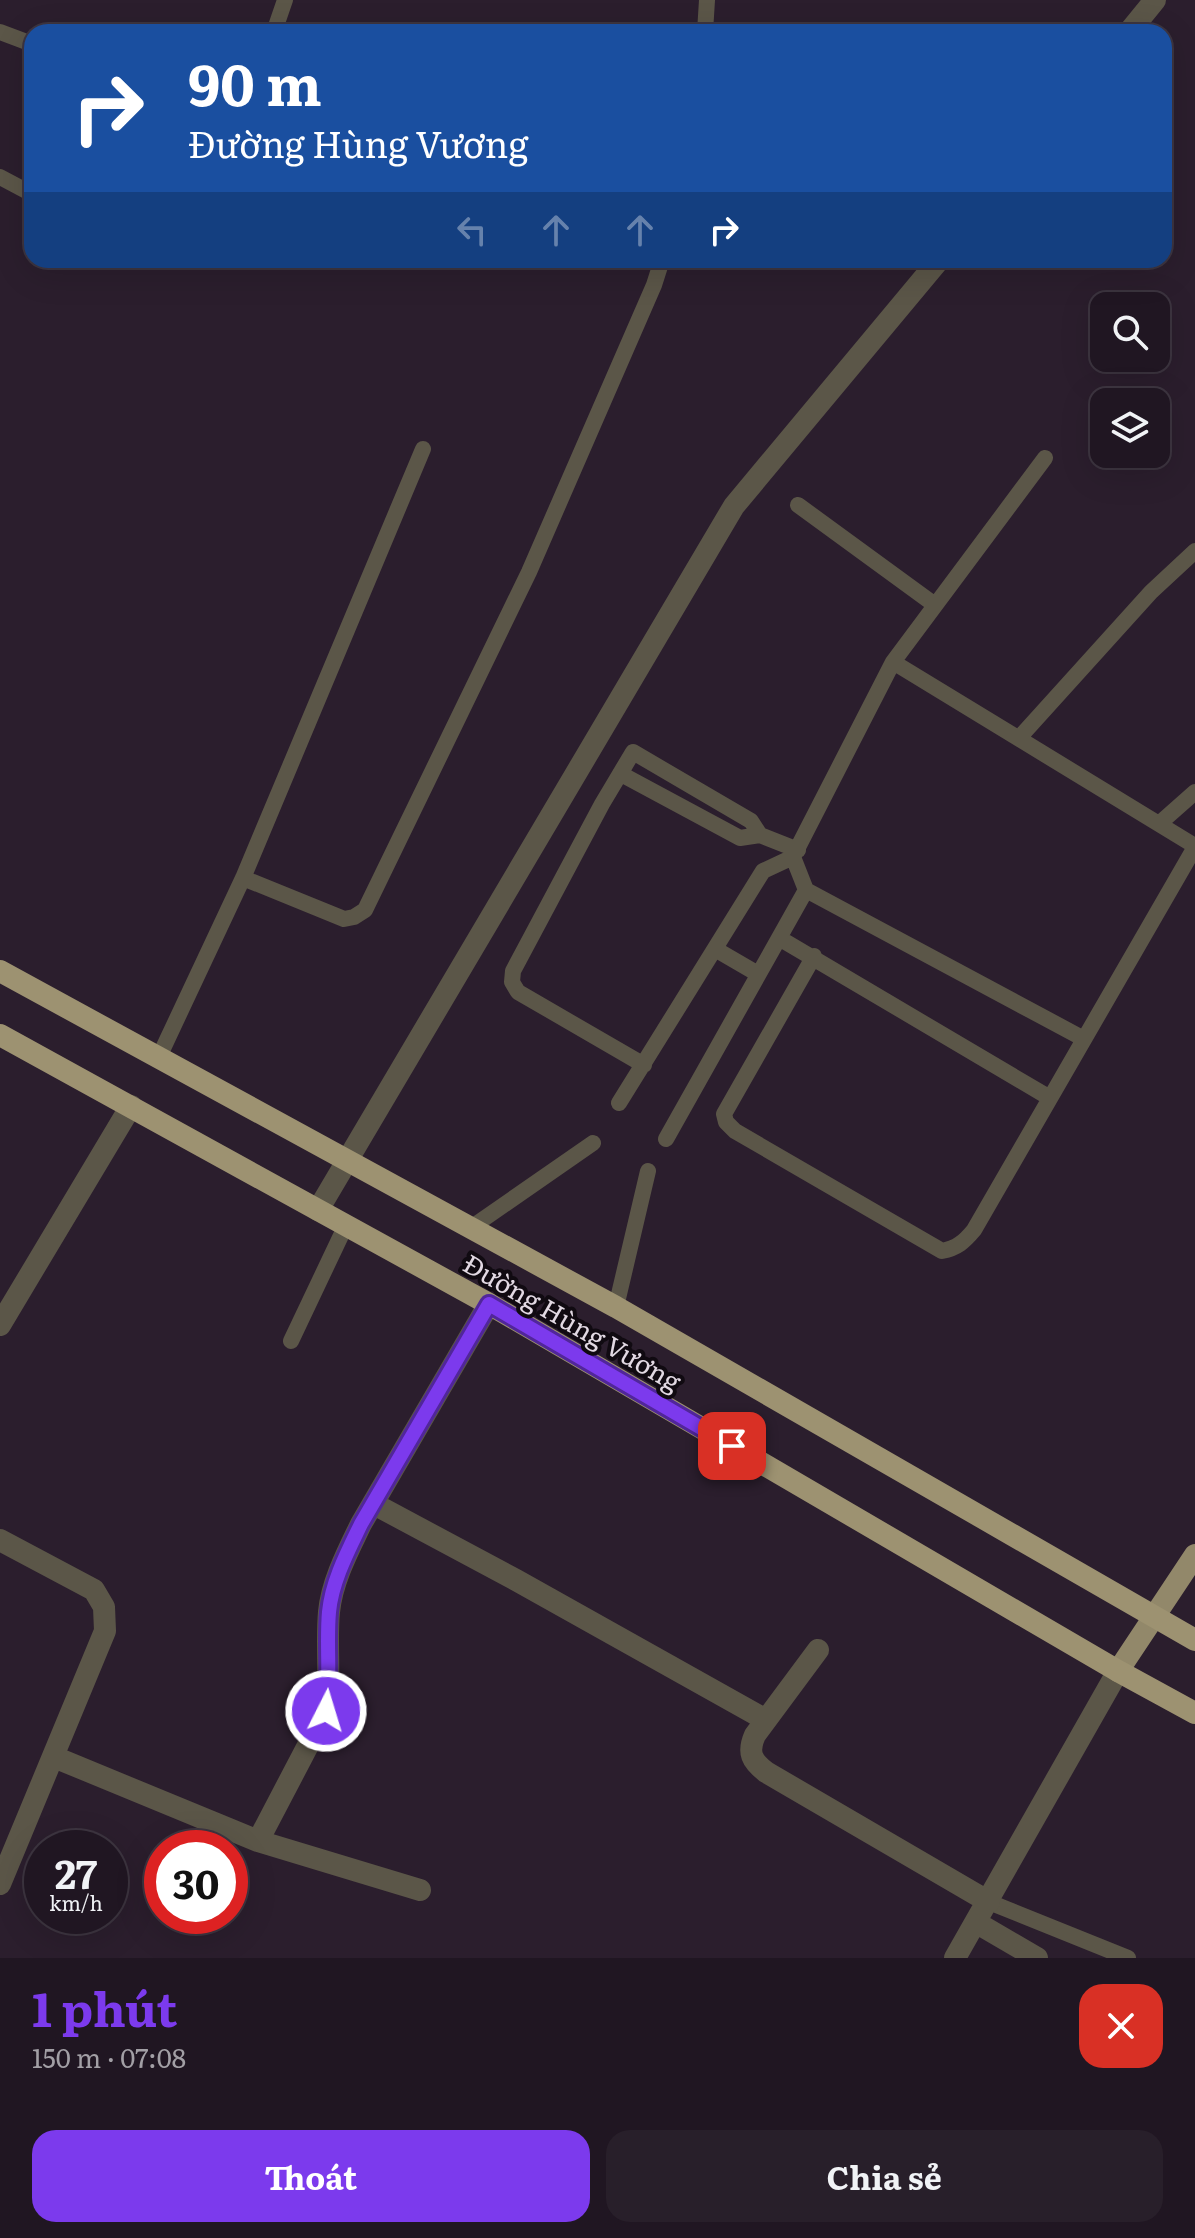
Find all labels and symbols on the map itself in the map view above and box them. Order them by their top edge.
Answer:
street label: Đường Hùng Vương [457,1243,690,1400]
pin [698,1412,766,1480]
position arrow [284,1669,368,1753]
speed limit sign: 30 [144,1830,248,1934]

